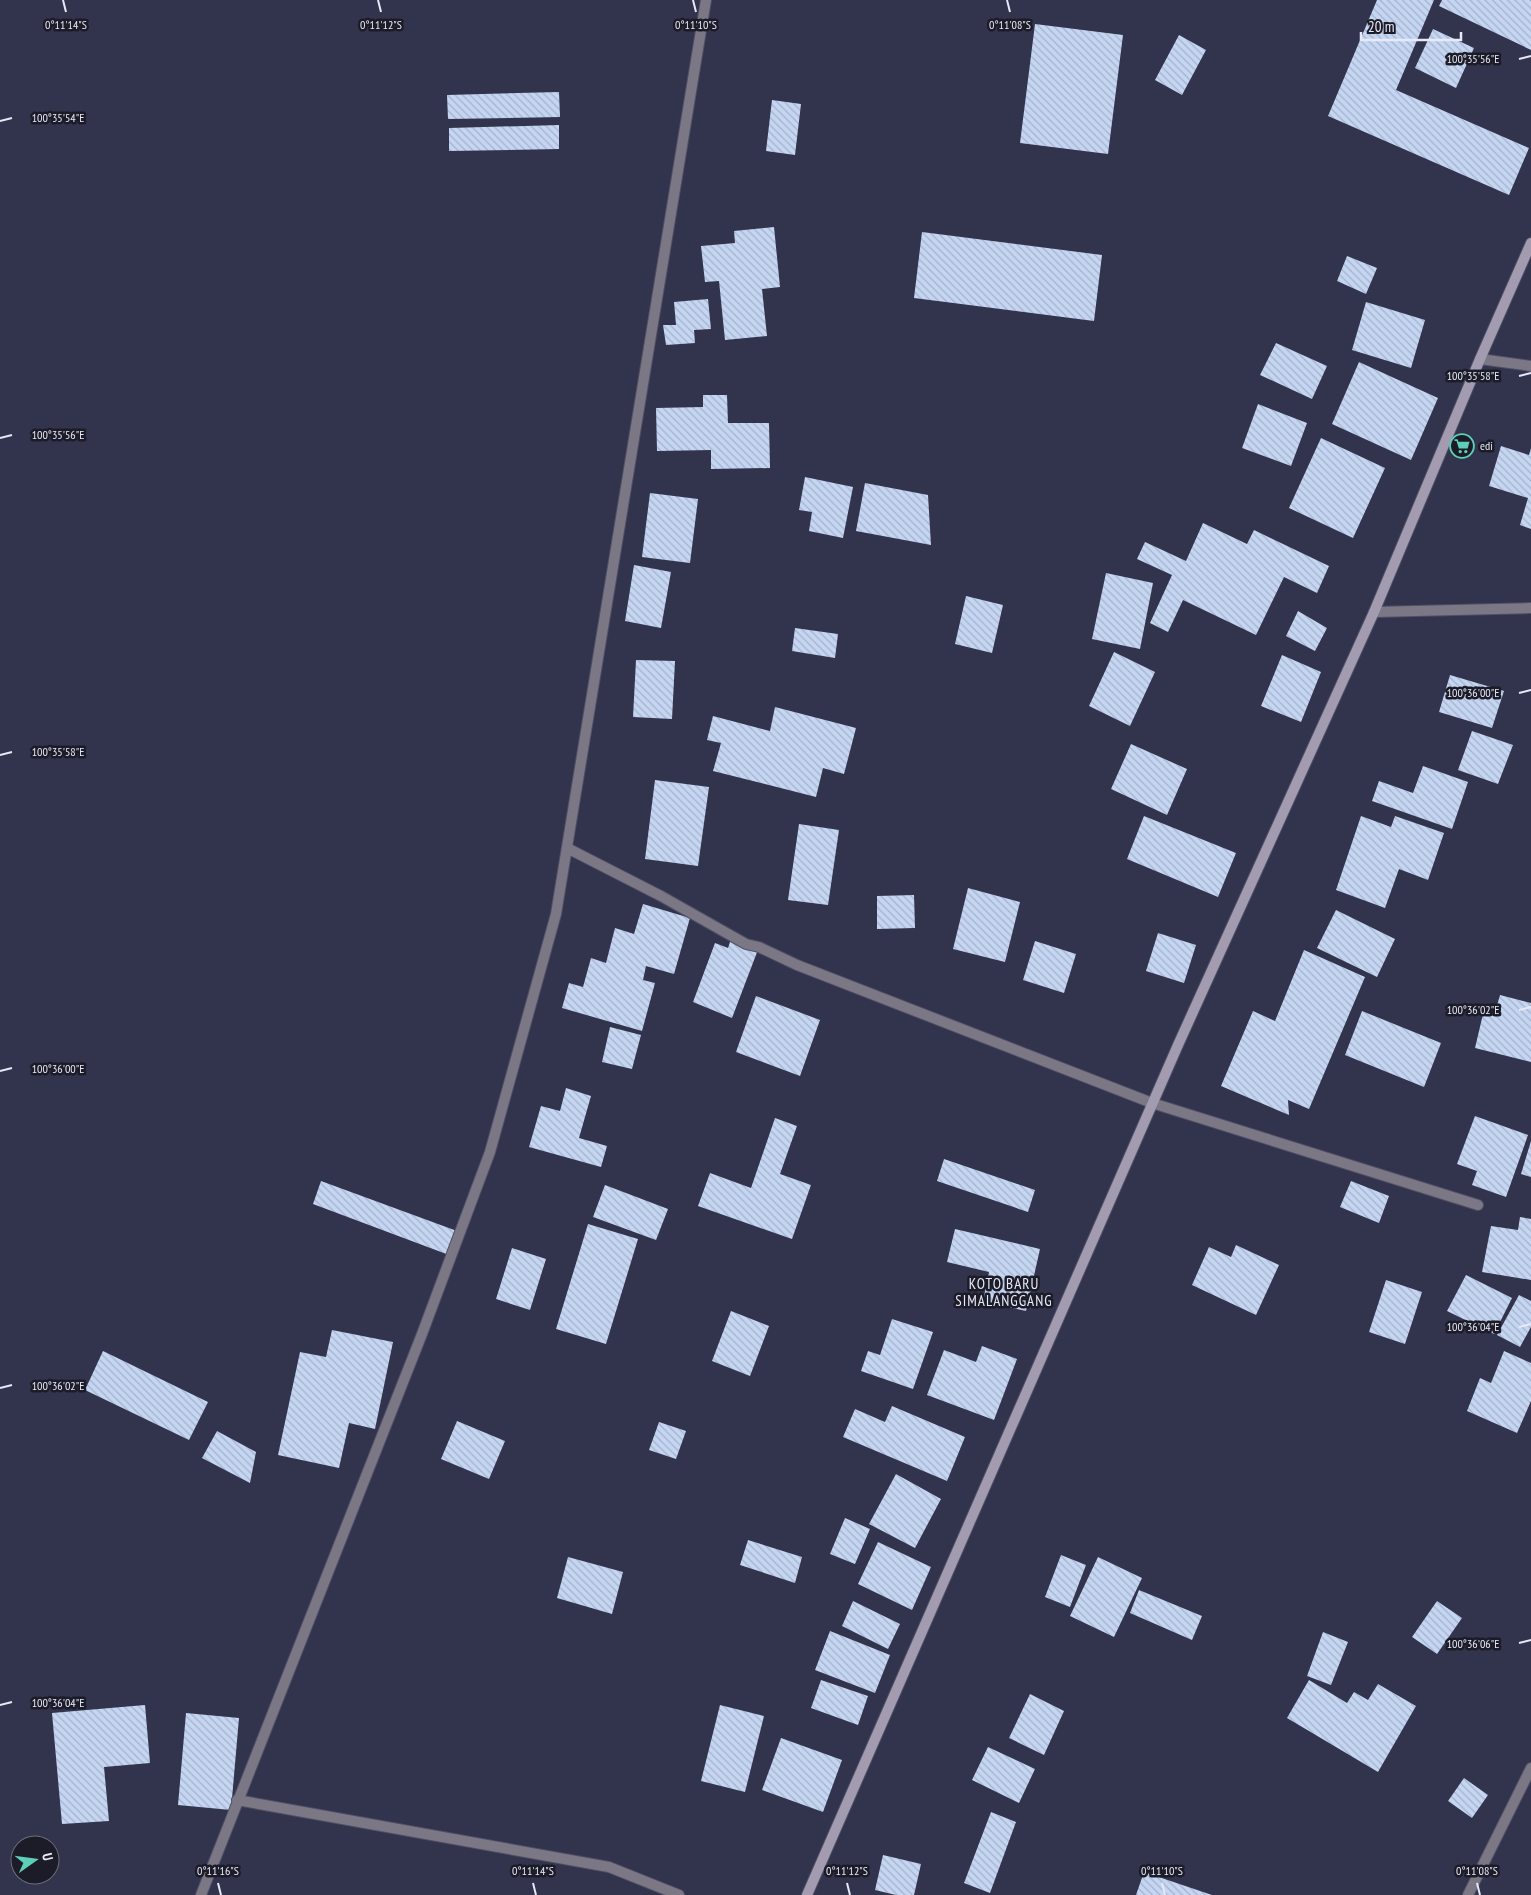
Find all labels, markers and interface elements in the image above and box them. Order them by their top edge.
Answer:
scale bar [1361,10,1461,42]
text: 0°11'14"S [45,17,87,32]
text: 0°11'12"S [360,17,402,32]
text: 0°11'10"S [675,17,717,32]
text: 0°11'08"S [989,17,1031,32]
text: 20 m [1368,17,1394,36]
text: 100°35'56"E [1447,51,1499,66]
text: 100°35'54"E [32,110,84,125]
text: 100°35'58"E [1447,368,1499,383]
text: 100°35'56"E [32,427,84,442]
supermarket icon: edi [1449,433,1475,459]
place label: edi [1480,438,1493,453]
text: 100°36'00"E [1447,685,1499,700]
text: 100°35'58"E [32,744,84,759]
text: 100°36'02"E [1447,1002,1499,1017]
text: 100°36'00"E [32,1061,84,1076]
district label: KOTO BARU SIMALANGGANG [955,1274,1053,1310]
text: 100°36'04"E [1447,1319,1499,1334]
text: 100°36'02"E [32,1378,84,1393]
text: 100°36'06"E [1447,1636,1499,1651]
text: 100°36'04"E [32,1695,84,1710]
north arrow [10,1835,60,1885]
text: U [38,1851,57,1863]
text: 0°11'16"S [197,1863,239,1878]
text: 0°11'14"S [512,1863,554,1878]
text: 0°11'12"S [826,1863,868,1878]
text: 0°11'10"S [1141,1863,1183,1878]
text: 0°11'08"S [1456,1863,1498,1878]

